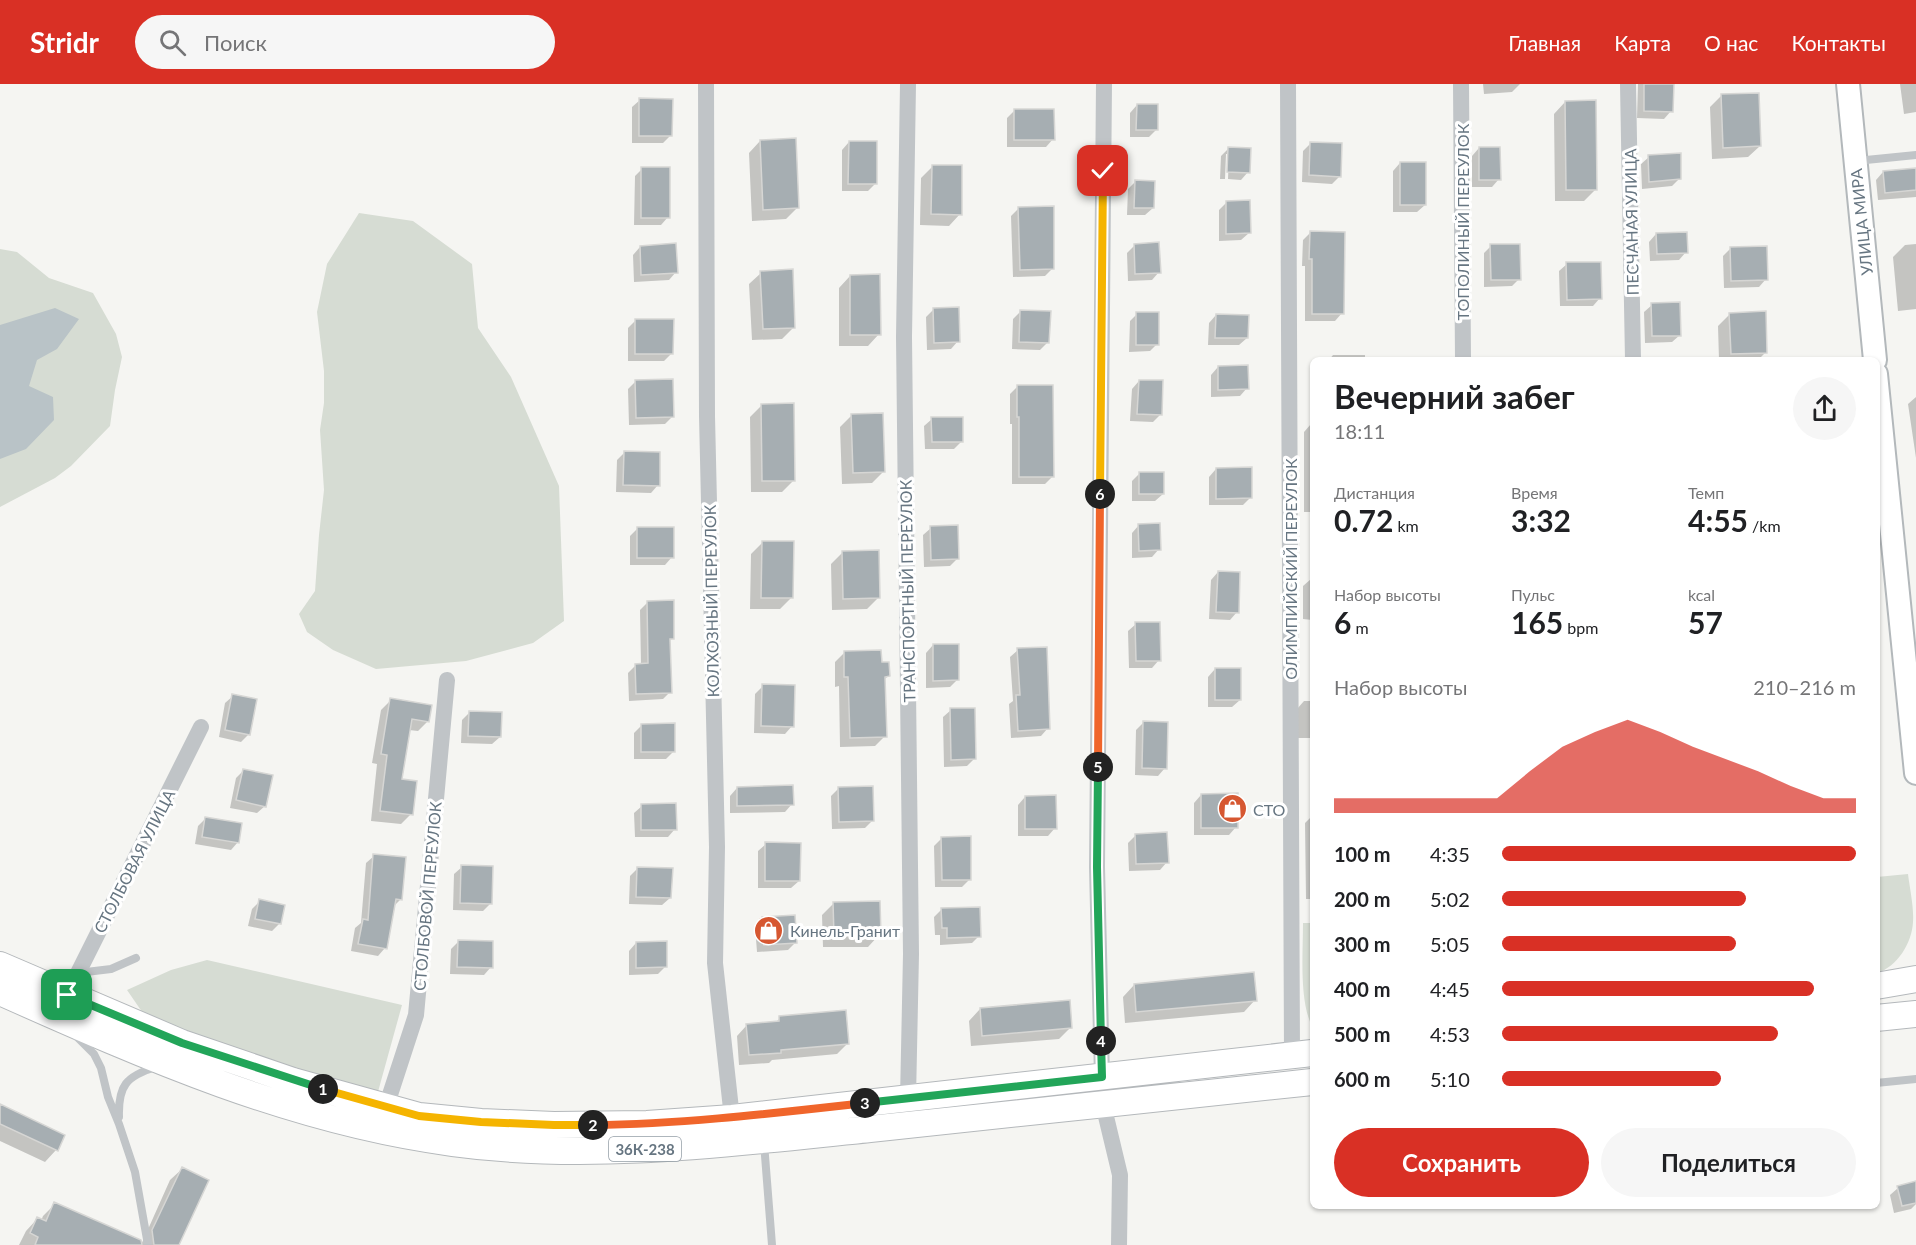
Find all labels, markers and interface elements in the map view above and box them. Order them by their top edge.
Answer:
search box [135,15,555,69]
text: Stridr [30,25,99,59]
icon: search [156,26,189,59]
text: Поиск [204,29,267,56]
text: Главная [1508,30,1581,55]
text: Карта [1614,30,1671,55]
text: О нас [1704,30,1758,55]
text: Контакты [1791,30,1886,55]
street label: ТОПОЛИНЫЙ ПЕРЕУЛОК [1453,123,1472,320]
pin [1077,145,1128,196]
street label: ПЕСЧАНАЯ УЛИЦА [1620,148,1642,296]
icon: check [1086,154,1119,187]
street label: УЛИЦА МИРА [1846,168,1876,276]
text: Вечерний забег [1334,376,1575,416]
button: share [1793,377,1856,440]
text: 18:11 [1334,419,1385,443]
street label: ОЛИМПИЙСКИЙ ПЕРЕУЛОК [1281,458,1300,680]
street label: ТРАНСПОРТНЫЙ ПЕРЕУЛОК [896,479,918,702]
pin: 6 [1085,479,1115,509]
text: Дистанция [1334,483,1415,502]
text: Время [1511,483,1558,502]
text: Темп [1688,483,1724,502]
text: 6 [1095,484,1105,503]
text: 0.72 [1334,502,1393,538]
text: 3:32 [1511,502,1571,538]
text: 4:55 [1688,502,1748,538]
street label: КОЛХОЗНЫЙ ПЕРЕУЛОК [700,504,722,698]
text: km [1393,516,1419,535]
text: /km [1748,516,1781,535]
text: Набор высоты [1334,585,1441,604]
text: Пульс [1511,585,1555,604]
text: kcal [1688,585,1715,604]
text: 6 [1334,604,1351,640]
text: 165 [1511,604,1563,640]
text: 57 [1688,604,1723,640]
text: m [1351,618,1369,637]
text: bpm [1563,618,1598,637]
text: Набор высоты [1334,675,1467,699]
text: 210–216 m [1753,675,1856,699]
pin: 5 [1083,752,1113,782]
text: 5 [1093,757,1103,776]
street label: СТОЛБОВАЯ УЛИЦА [90,786,179,936]
shop icon: СТО [1216,793,1248,825]
street label: СТОЛБОВОЙ ПЕРЕУЛОК [409,800,445,991]
place label: СТО [1253,800,1286,819]
text: 100 m [1334,842,1390,866]
text: 4:35 [1430,842,1470,866]
text: 200 m [1334,887,1390,911]
text: 5:02 [1430,887,1470,911]
shop icon: Кинель-Гранит [753,914,785,946]
place label: Кинель-Гранит [790,921,900,940]
text: 300 m [1334,932,1390,956]
text: 5:05 [1430,932,1470,956]
pin [41,969,92,1020]
text: 400 m [1334,977,1390,1001]
text: 4:45 [1430,977,1470,1001]
icon: arrive [50,978,83,1011]
text: 500 m [1334,1022,1390,1046]
text: 4:53 [1430,1022,1470,1046]
pin: 4 [1086,1026,1116,1056]
text: 4 [1096,1031,1106,1050]
text: 600 m [1334,1067,1390,1091]
text: 5:10 [1430,1067,1470,1091]
pin: 1 [308,1074,338,1104]
text: 1 [318,1079,328,1098]
pin: 3 [850,1088,880,1118]
text: 3 [860,1093,870,1112]
pin: 2 [578,1110,608,1140]
text: 2 [588,1115,598,1134]
button: Сохранить [1334,1128,1589,1197]
button: Поделиться [1601,1128,1856,1197]
road number: 36К-238 [609,1137,681,1161]

